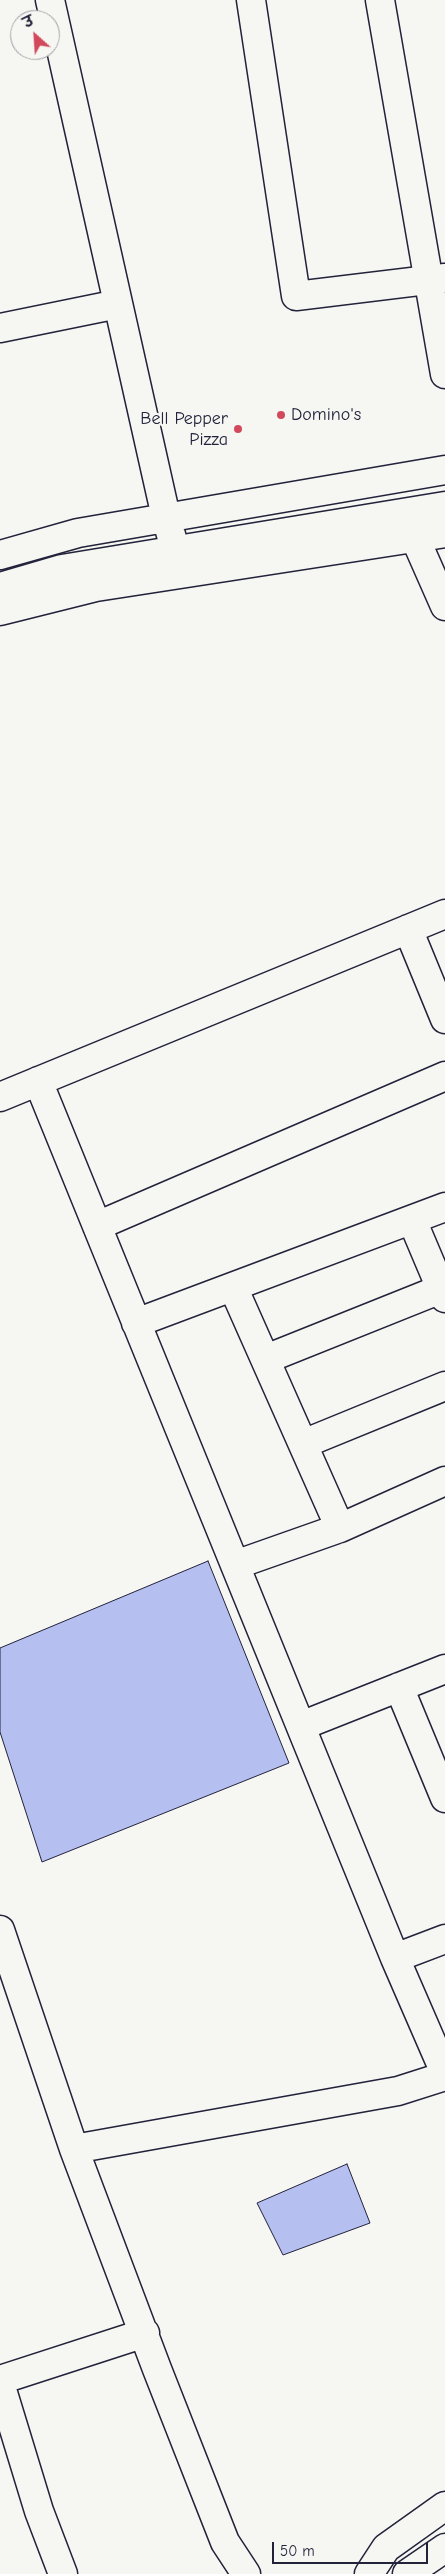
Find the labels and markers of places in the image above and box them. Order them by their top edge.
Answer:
place label: Domino's [291,404,361,426]
place label: Bell Pepper Pizza [140,408,228,450]
marker: Domino's [275,409,287,421]
marker: Bell Pepper Pizza [232,423,244,435]

